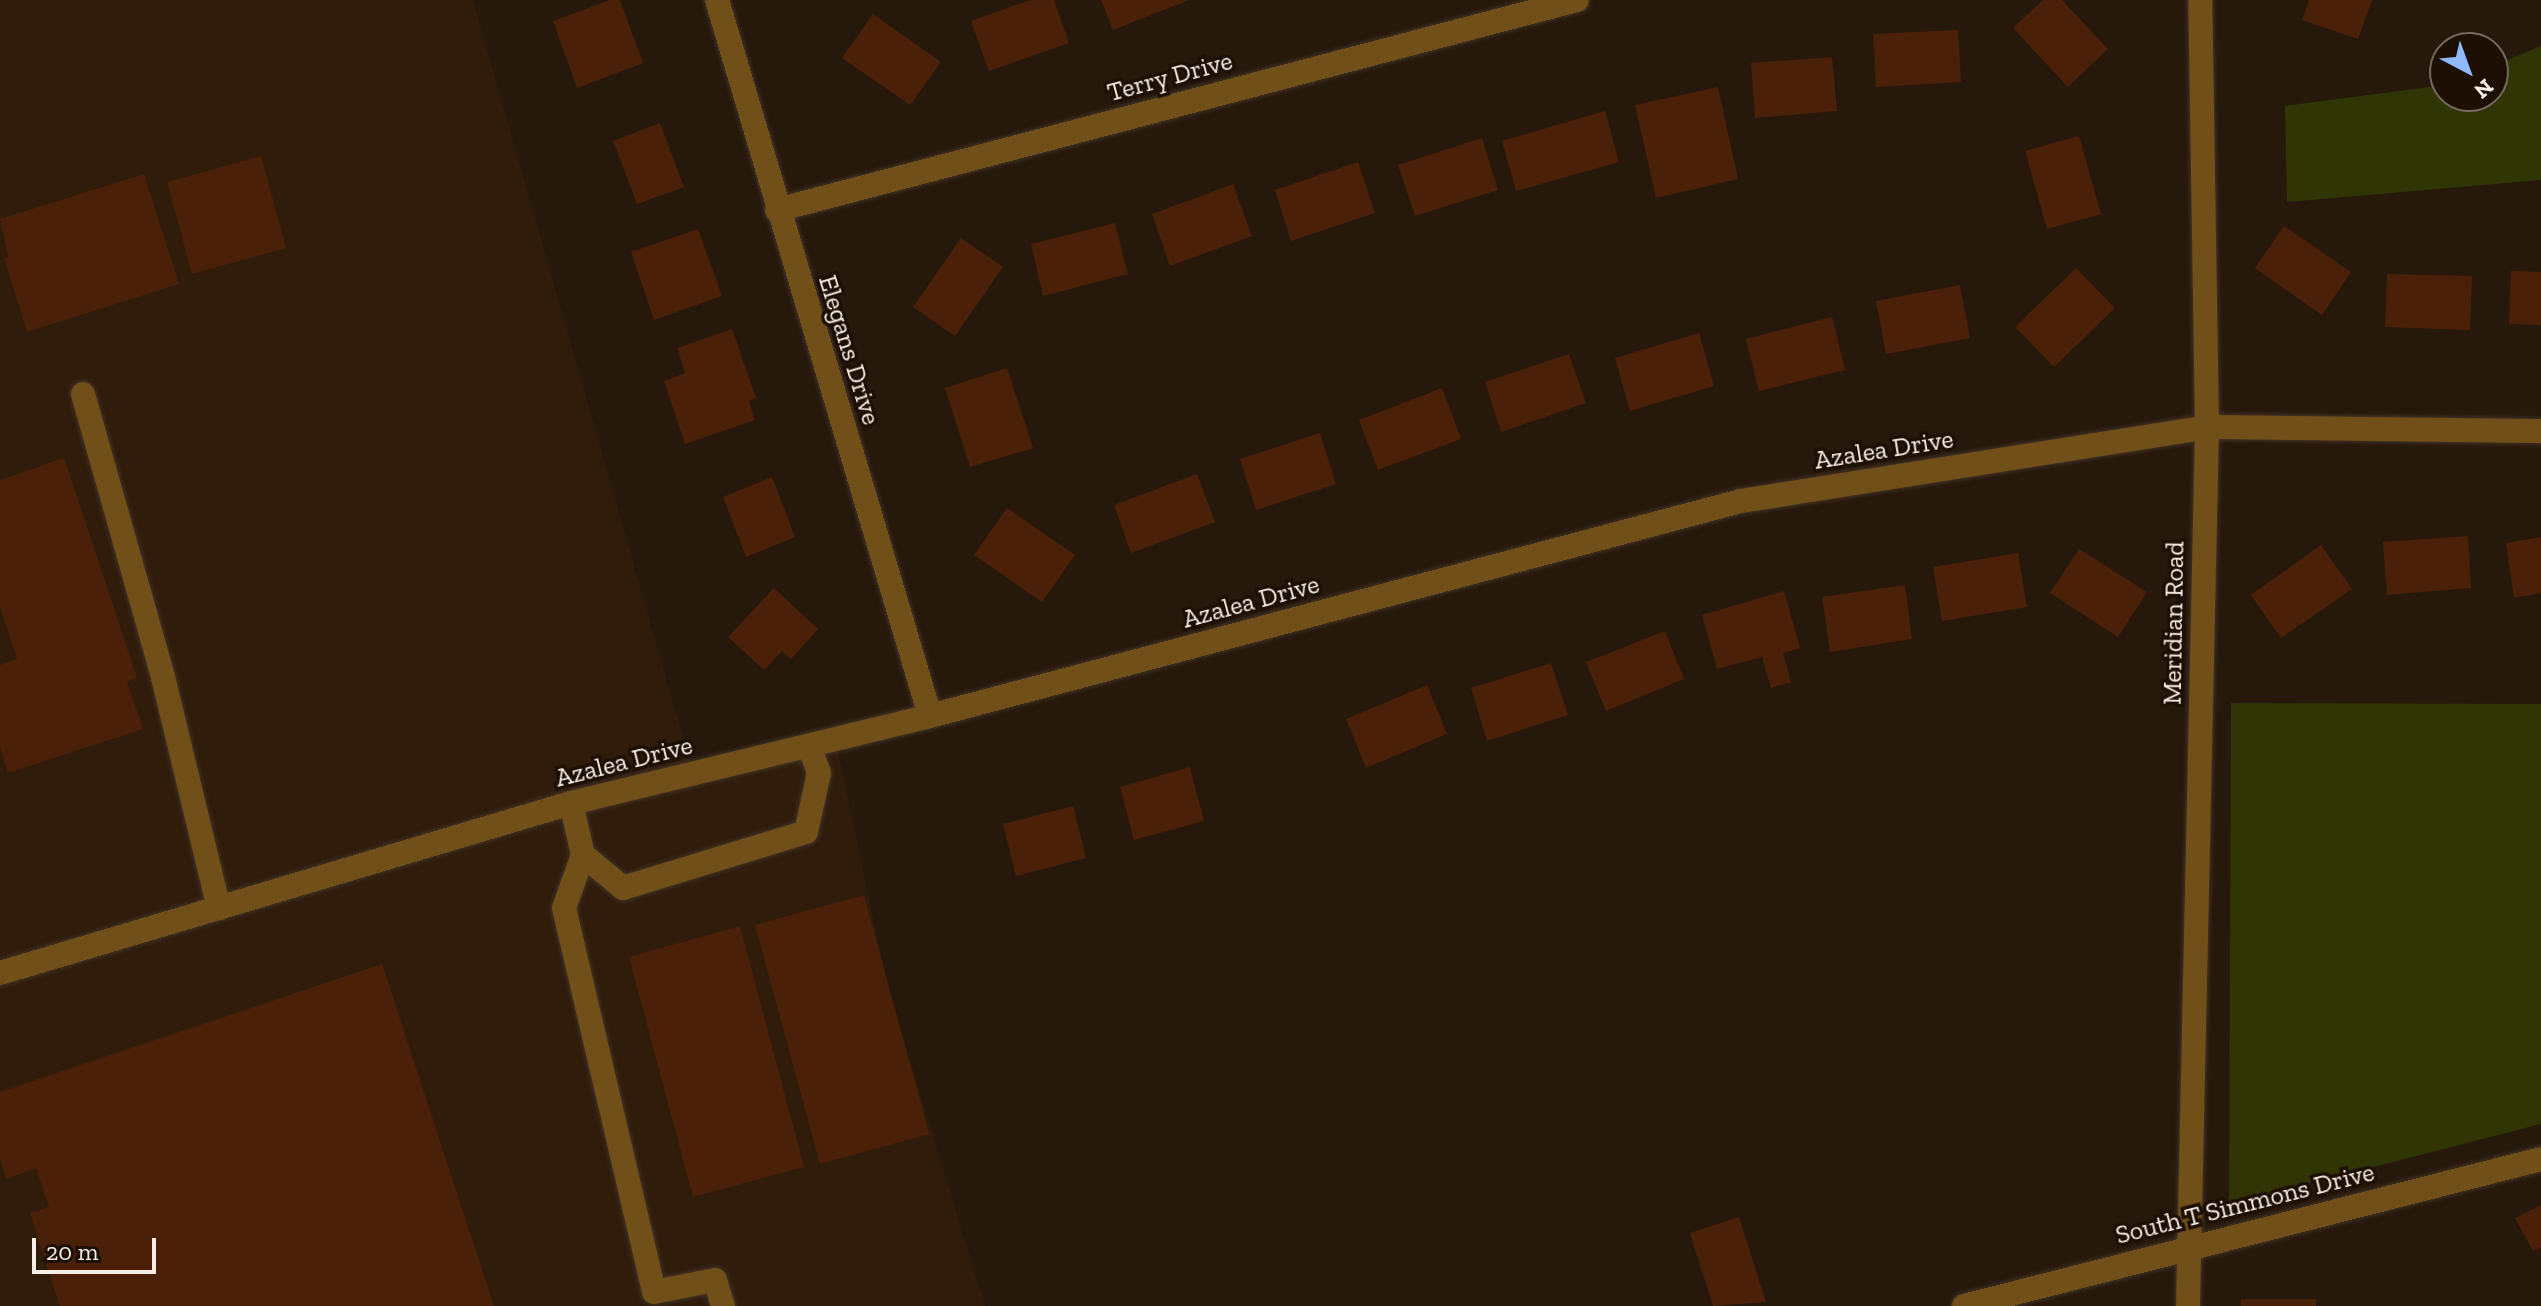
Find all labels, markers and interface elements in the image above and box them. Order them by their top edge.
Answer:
north arrow [2429,32,2509,112]
street label: Terry Drive [1104,45,1236,109]
text: N [2469,73,2499,105]
street label: Elegans Drive [811,272,887,428]
street label: Azalea Drive [1812,424,1956,476]
street label: Meridian Road [2157,541,2191,705]
street label: Azalea Drive [1179,569,1323,635]
street label: Azalea Drive [552,730,696,794]
street label: South T Simmons Drive [2112,1157,2378,1251]
scale bar [36,1222,160,1272]
text: 20 m [46,1237,98,1266]

